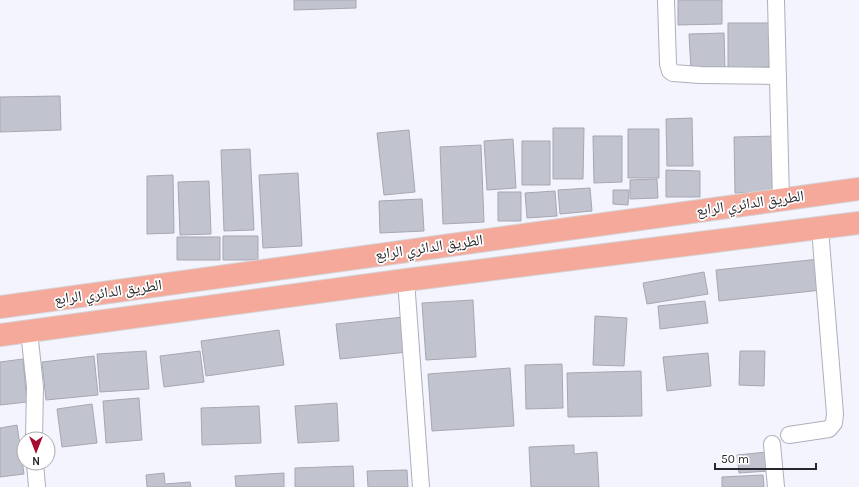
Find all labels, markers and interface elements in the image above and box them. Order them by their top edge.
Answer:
street label: الطريق الدائري الرابع [695,187,805,222]
street label: الطريق الدائري الرابع [374,231,484,266]
street label: الطريق الدائري الرابع [53,276,163,311]
north arrow [16,431,56,471]
scale bar [715,445,816,471]
text: 50 m [721,452,749,466]
text: N [32,454,40,467]

